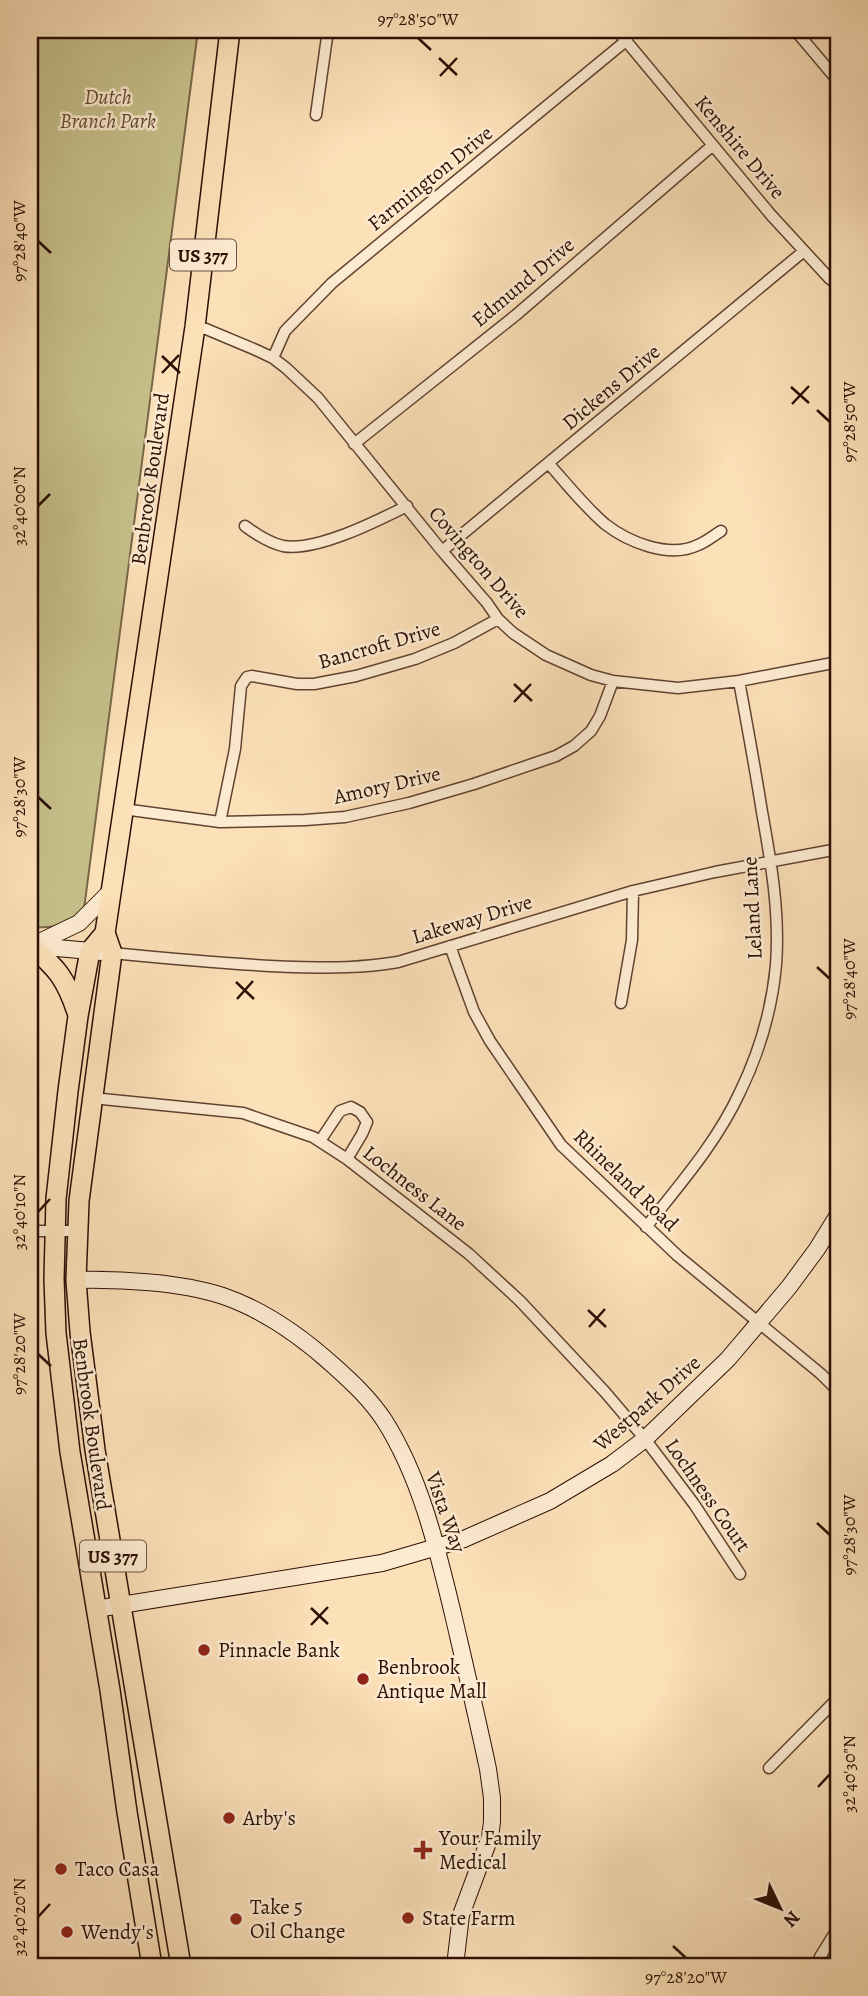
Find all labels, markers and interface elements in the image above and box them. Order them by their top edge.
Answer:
text: 97°28'50"W [377,7,459,31]
park label: Dutch Branch Park [60,83,156,135]
street label: Kenshire Drive [688,89,792,205]
street label: Farmington Drive [362,119,498,237]
text: 97°28'40"W [7,200,31,282]
street label: Edmund Drive [466,231,580,333]
road number: US 377 [170,240,236,270]
street label: Dickens Drive [556,338,666,436]
text: 97°28'50"W [837,381,861,463]
street label: Benbrook Boulevard [124,390,176,567]
text: 32°40'00"N [7,466,31,546]
street label: Covington Drive [422,500,536,624]
street label: Bancroft Drive [315,614,443,676]
text: 97°28'30"W [7,756,31,837]
street label: Amory Drive [330,759,443,811]
street label: Leland Lane [735,856,769,960]
street label: Lakeway Drive [408,887,536,951]
text: 97°28'40"W [837,938,861,1020]
street label: Rhineland Road [567,1123,685,1238]
street label: Lochness Lane [357,1139,473,1237]
text: 32°40'10"N [7,1174,31,1250]
text: 97°28'20"W [7,1313,31,1395]
street label: Benbrook Boulevard [66,1336,118,1513]
street label: Westpark Drive [587,1349,707,1458]
street label: Lochness Court [658,1433,758,1557]
street label: Vista Way [419,1467,473,1557]
text: 97°28'30"W [837,1494,861,1575]
road number: US 377 [80,1540,146,1572]
place label: Pinnacle Bank [218,1636,341,1664]
marker: Pinnacle Bank [196,1642,212,1658]
place label: Benbrook Antique Mall [376,1653,487,1705]
marker: Benbrook Antique Mall [355,1671,371,1687]
text: 32°40'30"N [837,1735,861,1813]
place label: Arby's [242,1804,296,1832]
marker: Arby's [221,1810,237,1826]
place label: Your Family Medical [438,1824,542,1876]
marker: Your Family Medical [413,1840,433,1860]
place label: Taco Casa [75,1855,160,1883]
marker: Taco Casa [53,1861,69,1877]
north arrow [746,1874,816,1944]
text: 32°40'20"N [7,1878,31,1956]
place label: Take 5 Oil Change [250,1893,345,1945]
place label: State Farm [422,1904,516,1932]
text: N [777,1905,806,1933]
marker: State Farm [400,1910,416,1926]
marker: Take 5 Oil Change [228,1911,244,1927]
place label: Wendy's [80,1918,154,1946]
marker: Wendy's [59,1924,75,1940]
text: 97°28'20"W [645,1965,727,1989]

